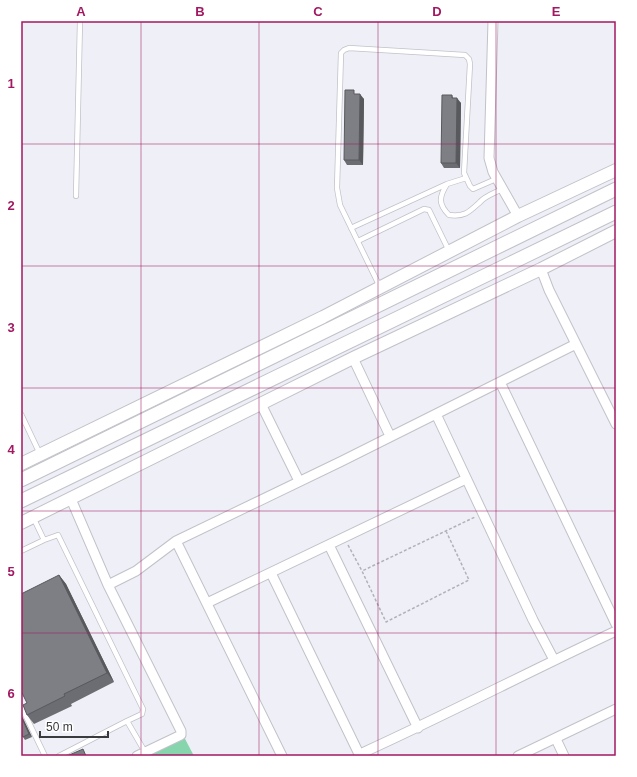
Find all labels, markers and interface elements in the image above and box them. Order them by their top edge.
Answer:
text: A [76,4,86,19]
text: B [195,4,205,19]
text: C [313,4,323,19]
text: D [432,4,442,19]
text: E [552,4,561,19]
text: 1 [7,76,15,91]
text: 2 [7,198,15,213]
text: 3 [7,320,15,335]
text: 4 [7,442,15,457]
text: 5 [7,564,15,579]
text: 6 [7,686,15,701]
scale bar [40,713,108,739]
text: 50 m [46,720,73,734]

